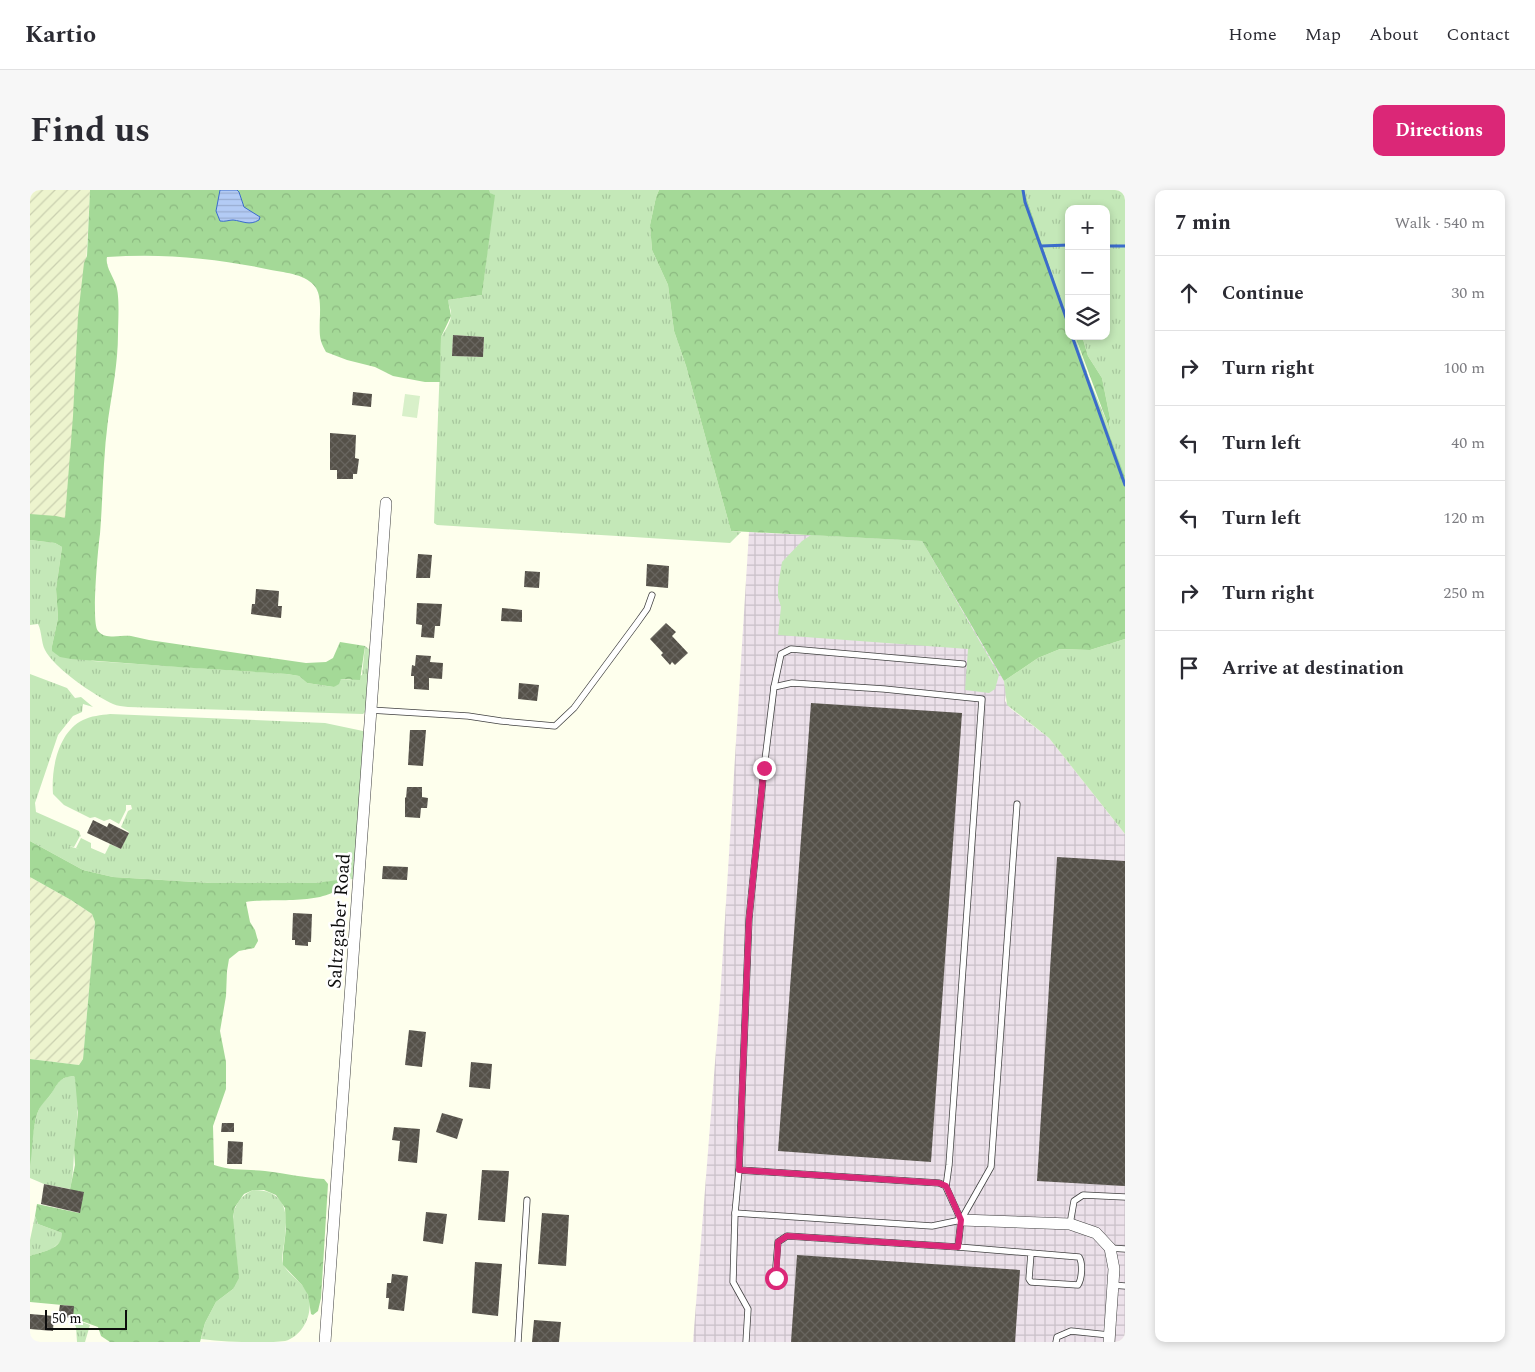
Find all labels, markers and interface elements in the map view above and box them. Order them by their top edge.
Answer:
text: Kartio [25,17,96,53]
text: Home [1228,21,1277,48]
text: Map [1305,21,1341,48]
text: About [1369,21,1419,48]
text: Contact [1447,21,1510,48]
text: Find us [30,104,150,157]
button: Directions [1373,105,1505,156]
map controls [1065,205,1110,340]
button: + [1065,205,1110,250]
text: 7 min [1175,207,1231,239]
text: Walk · 540 m [1394,211,1485,235]
button: − [1065,250,1110,295]
icon: ahead [1175,279,1203,307]
text: Continue [1222,279,1304,308]
text: 30 m [1451,281,1485,305]
button: layers [1065,295,1110,340]
icon: right [1175,354,1203,382]
text: Turn right [1222,354,1315,383]
text: 100 m [1443,356,1485,380]
icon: left [1175,429,1203,457]
text: Turn left [1222,429,1301,458]
text: 40 m [1451,431,1485,455]
icon: left [1175,504,1203,532]
text: Turn left [1222,504,1301,533]
text: 120 m [1443,506,1485,530]
icon: right [1175,579,1203,607]
text: Turn right [1222,579,1315,608]
text: 250 m [1443,581,1485,605]
icon: arrive [1175,654,1203,682]
text: Arrive at destination [1222,654,1404,683]
route end [753,757,776,780]
street label: Saltzgaber Road [320,852,359,990]
route start [765,1267,788,1290]
scale bar [45,1307,128,1330]
text: 50 m [52,1308,82,1329]

